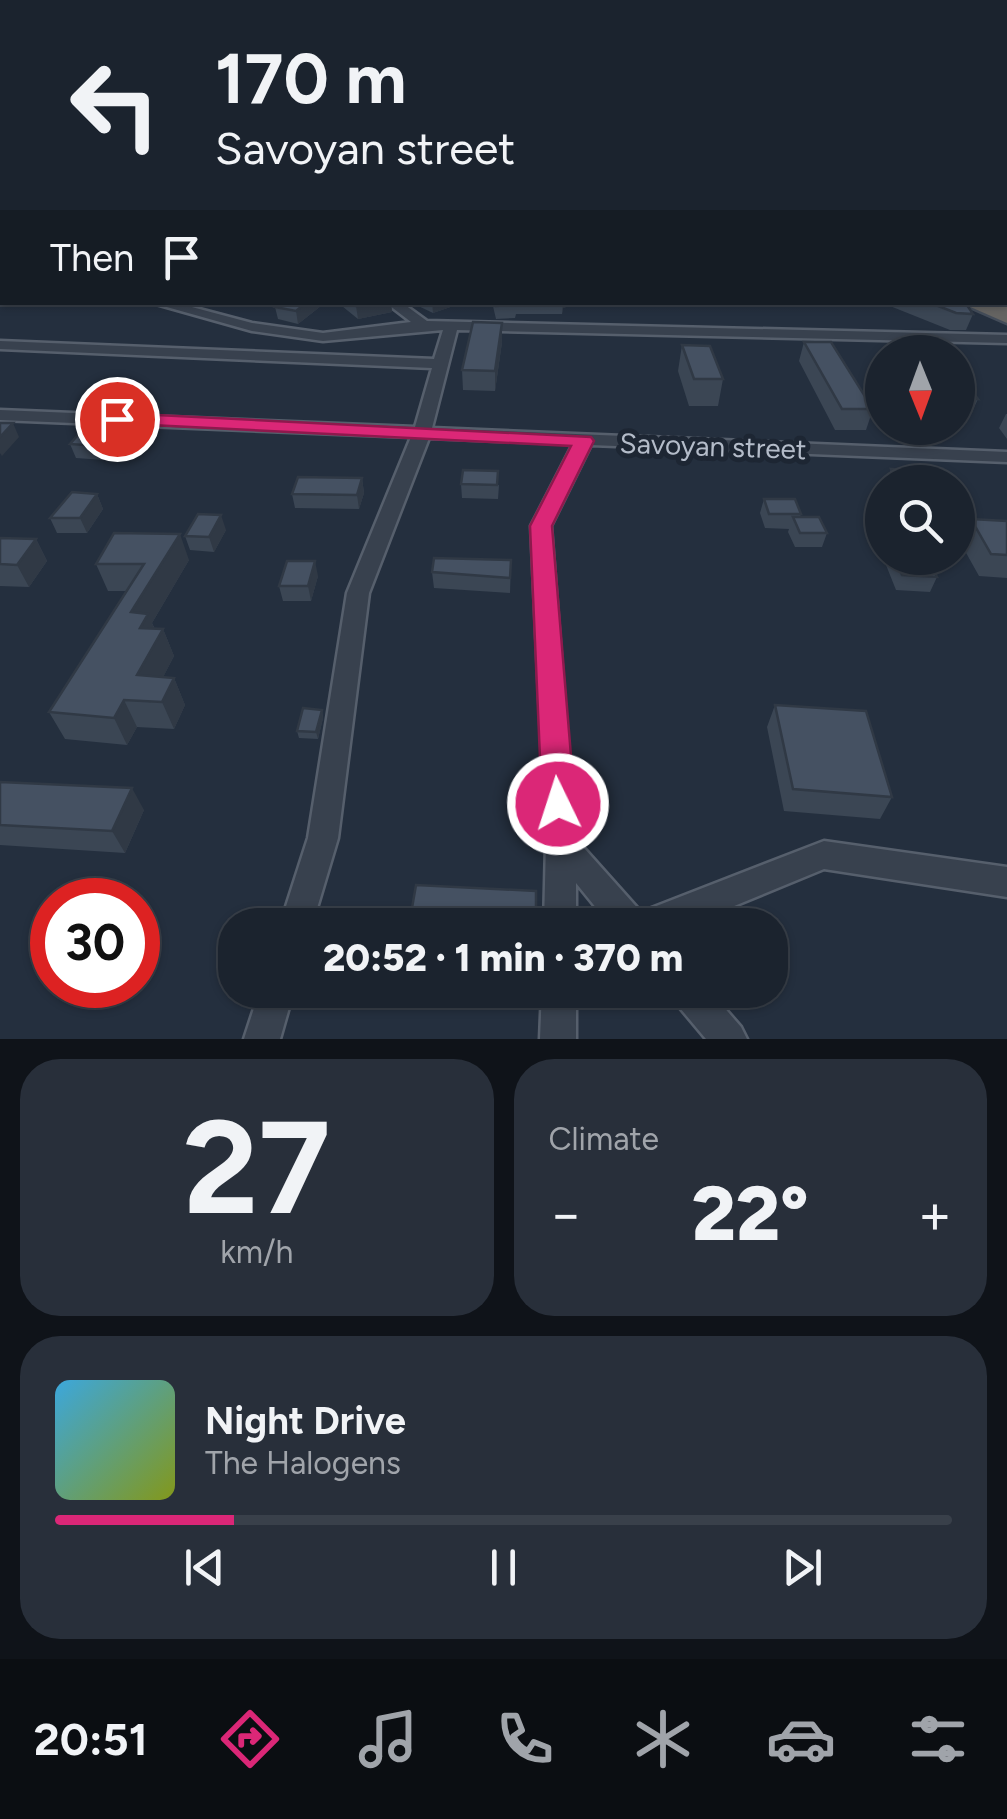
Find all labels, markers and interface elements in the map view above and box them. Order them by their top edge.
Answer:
text: 170 m [215,36,407,121]
icon: left [50,40,180,170]
text: Savoyan street [215,121,515,175]
icon: arrive [154,230,209,285]
text: Then [50,235,134,281]
north arrow [865,335,975,445]
map controls [865,335,975,575]
pin [75,377,160,462]
icon: arrive [90,392,145,447]
street label: Savoyan street [619,426,807,466]
button: search [865,465,975,575]
position arrow [506,752,610,856]
speed limit sign: 30 [30,878,160,1008]
text: 20:52 · 1 min · 370 m [323,935,683,981]
text: 27 [183,1090,331,1246]
text: Climate [549,1120,659,1158]
text: 22° [692,1169,809,1259]
text: − [549,1181,583,1247]
text: + [918,1181,952,1247]
text: km/h [220,1233,293,1271]
text: Night Drive [205,1398,406,1444]
text: The Halogens [205,1444,401,1482]
icon: previous [177,1540,232,1595]
icon: pause [476,1540,531,1595]
icon: next [775,1540,830,1595]
icon: directions [215,1704,285,1774]
icon: music [353,1704,423,1774]
icon: phone [490,1704,560,1774]
icon: climate [628,1704,698,1774]
icon: car [766,1704,836,1774]
icon: filters [903,1704,973,1774]
text: 20:51 [34,1712,148,1766]

